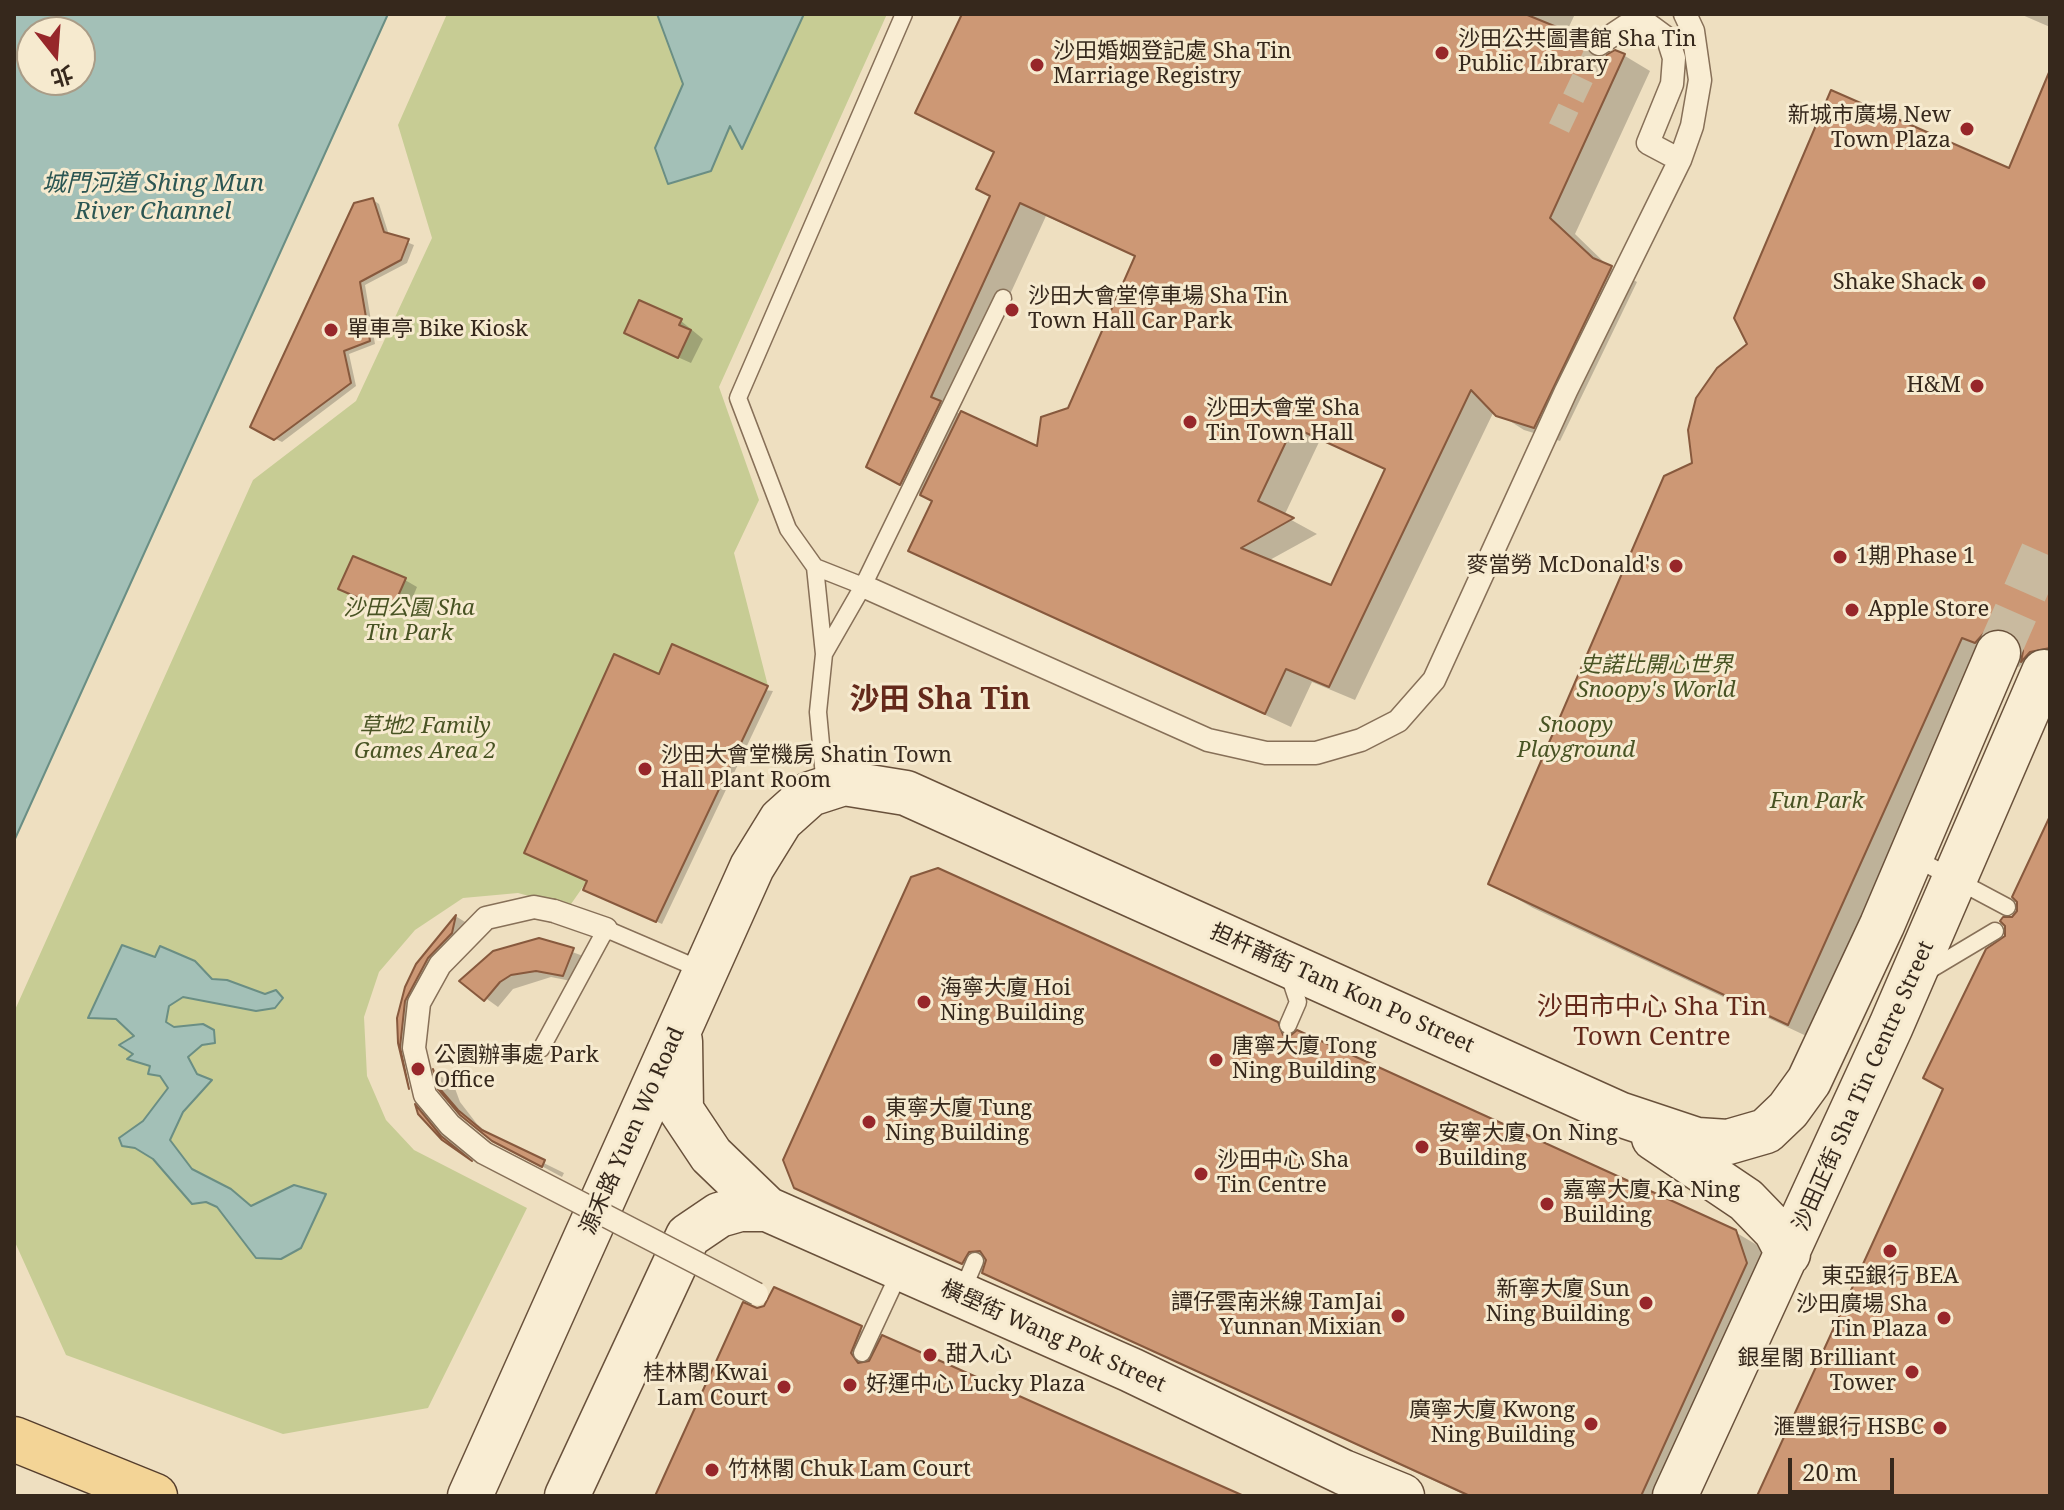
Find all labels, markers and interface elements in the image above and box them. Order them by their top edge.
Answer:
north arrow [16,16,96,96]
place label: 沙田公共圖書館 Sha Tin Public Library [1458,27,1696,78]
place label: 沙田婚姻登記處 Sha Tin Marriage Registry [1053,39,1291,90]
marker: 沙田公共圖書館 Sha Tin Public Library [1433,44,1451,62]
marker: 沙田婚姻登記處 Sha Tin Marriage Registry [1028,56,1046,74]
text: 北 [48,59,77,95]
place label: 新城市廣場 New Town Plaza [1788,103,1951,154]
marker: 新城市廣場 New Town Plaza [1958,120,1976,138]
water label: 城門河道 Shing Mun River Channel [42,170,264,226]
place label: Shake Shack [1833,270,1963,296]
marker: Shake Shack [1970,274,1988,292]
place label: 沙田大會堂停車場 Sha Tin Town Hall Car Park [1028,284,1288,336]
marker: 沙田大會堂停車場 Sha Tin Town Hall Car Park [1003,301,1021,319]
place label: 單車亭 Bike Kiosk [347,317,528,343]
marker: 單車亭 Bike Kiosk [322,321,340,339]
place label: H&M [1907,373,1961,399]
marker: H&M [1968,377,1986,395]
place label: 沙田大會堂 Sha Tin Town Hall [1206,396,1360,448]
marker: 沙田大會堂 Sha Tin Town Hall [1181,413,1199,431]
place label: 1期 Phase 1 [1856,544,1975,570]
marker: 1期 Phase 1 [1831,548,1849,566]
place label: 麥當勞 McDonald's [1466,553,1660,579]
marker: 麥當勞 McDonald's [1667,557,1685,575]
park label: 沙田公園 Sha Tin Park [343,596,475,648]
place label: Apple Store [1868,597,1989,623]
marker: Apple Store [1843,601,1861,619]
park label: 史諾比開心世界 Snoopy's World [1576,653,1736,704]
district label: 沙田 Sha Tin [849,682,1031,718]
park label: Snoopy Playground [1517,713,1635,764]
park label: 草地2 Family Games Area 2 [354,714,496,766]
place label: 沙田大會堂機房 Shatin Town Hall Plant Room [661,743,952,794]
marker: 沙田大會堂機房 Shatin Town Hall Plant Room [636,760,654,778]
park label: Fun Park [1770,789,1864,815]
street label: 担杆莆街 Tam Kon Po Street [1206,919,1478,1059]
street label: 沙田正街 Sha Tin Centre Street [1788,937,1940,1235]
place label: 海寧大廈 Hoi Ning Building [940,976,1084,1028]
district label: 沙田市中心 Sha Tin Town Centre [1537,992,1767,1054]
marker: 海寧大廈 Hoi Ning Building [915,993,933,1011]
street label: 源禾路 Yuen Wo Road [575,1023,691,1239]
place label: 唐寧大廈 Tong Ning Building [1232,1034,1377,1086]
place label: 公園辦事處 Park Office [434,1043,599,1094]
marker: 唐寧大廈 Tong Ning Building [1207,1051,1225,1069]
marker: 公園辦事處 Park Office [409,1060,427,1078]
place label: 東寧大廈 Tung Ning Building [885,1096,1032,1148]
marker: 東寧大廈 Tung Ning Building [860,1113,878,1131]
place label: 安寧大廈 On Ning Building [1438,1121,1618,1172]
marker: 安寧大廈 On Ning Building [1413,1138,1431,1156]
place label: 沙田中心 Sha Tin Centre [1217,1148,1349,1200]
marker: 沙田中心 Sha Tin Centre [1192,1165,1210,1183]
place label: 嘉寧大廈 Ka Ning Building [1563,1178,1740,1230]
marker: 嘉寧大廈 Ka Ning Building [1538,1195,1556,1213]
marker: 東亞銀行 BEA [1881,1242,1899,1260]
place label: 東亞銀行 BEA [1821,1264,1959,1290]
street label: 橫壆街 Wang Pok Street [937,1275,1169,1399]
place label: 新寧大廈 Sun Ning Building [1486,1277,1630,1328]
place label: 譚仔雲南米線 TamJai Yunnan Mixian [1171,1290,1382,1342]
place label: 沙田廣場 Sha Tin Plaza [1796,1292,1928,1344]
marker: 新寧大廈 Sun Ning Building [1637,1294,1655,1312]
marker: 譚仔雲南米線 TamJai Yunnan Mixian [1389,1307,1407,1325]
marker: 沙田廣場 Sha Tin Plaza [1935,1309,1953,1327]
place label: 甜入心 [946,1342,1012,1368]
marker: 甜入心 [921,1346,939,1364]
place label: 銀星閣 Brilliant Tower [1737,1346,1896,1398]
place label: 桂林閣 Kwai Lam Court [643,1361,768,1412]
marker: 銀星閣 Brilliant Tower [1903,1363,1921,1381]
place label: 好運中心 Lucky Plaza [866,1372,1085,1398]
marker: 好運中心 Lucky Plaza [841,1376,859,1394]
marker: 桂林閣 Kwai Lam Court [775,1378,793,1396]
place label: 廣寧大廈 Kwong Ning Building [1409,1398,1575,1450]
marker: 廣寧大廈 Kwong Ning Building [1582,1415,1600,1433]
place label: 滙豐銀行 HSBC [1773,1415,1924,1441]
marker: 滙豐銀行 HSBC [1931,1419,1949,1437]
scale bar [1792,1442,1898,1492]
text: 20 m [1802,1455,1858,1488]
place label: 竹林閣 Chuk Lam Court [728,1457,971,1483]
marker: 竹林閣 Chuk Lam Court [703,1461,721,1479]

